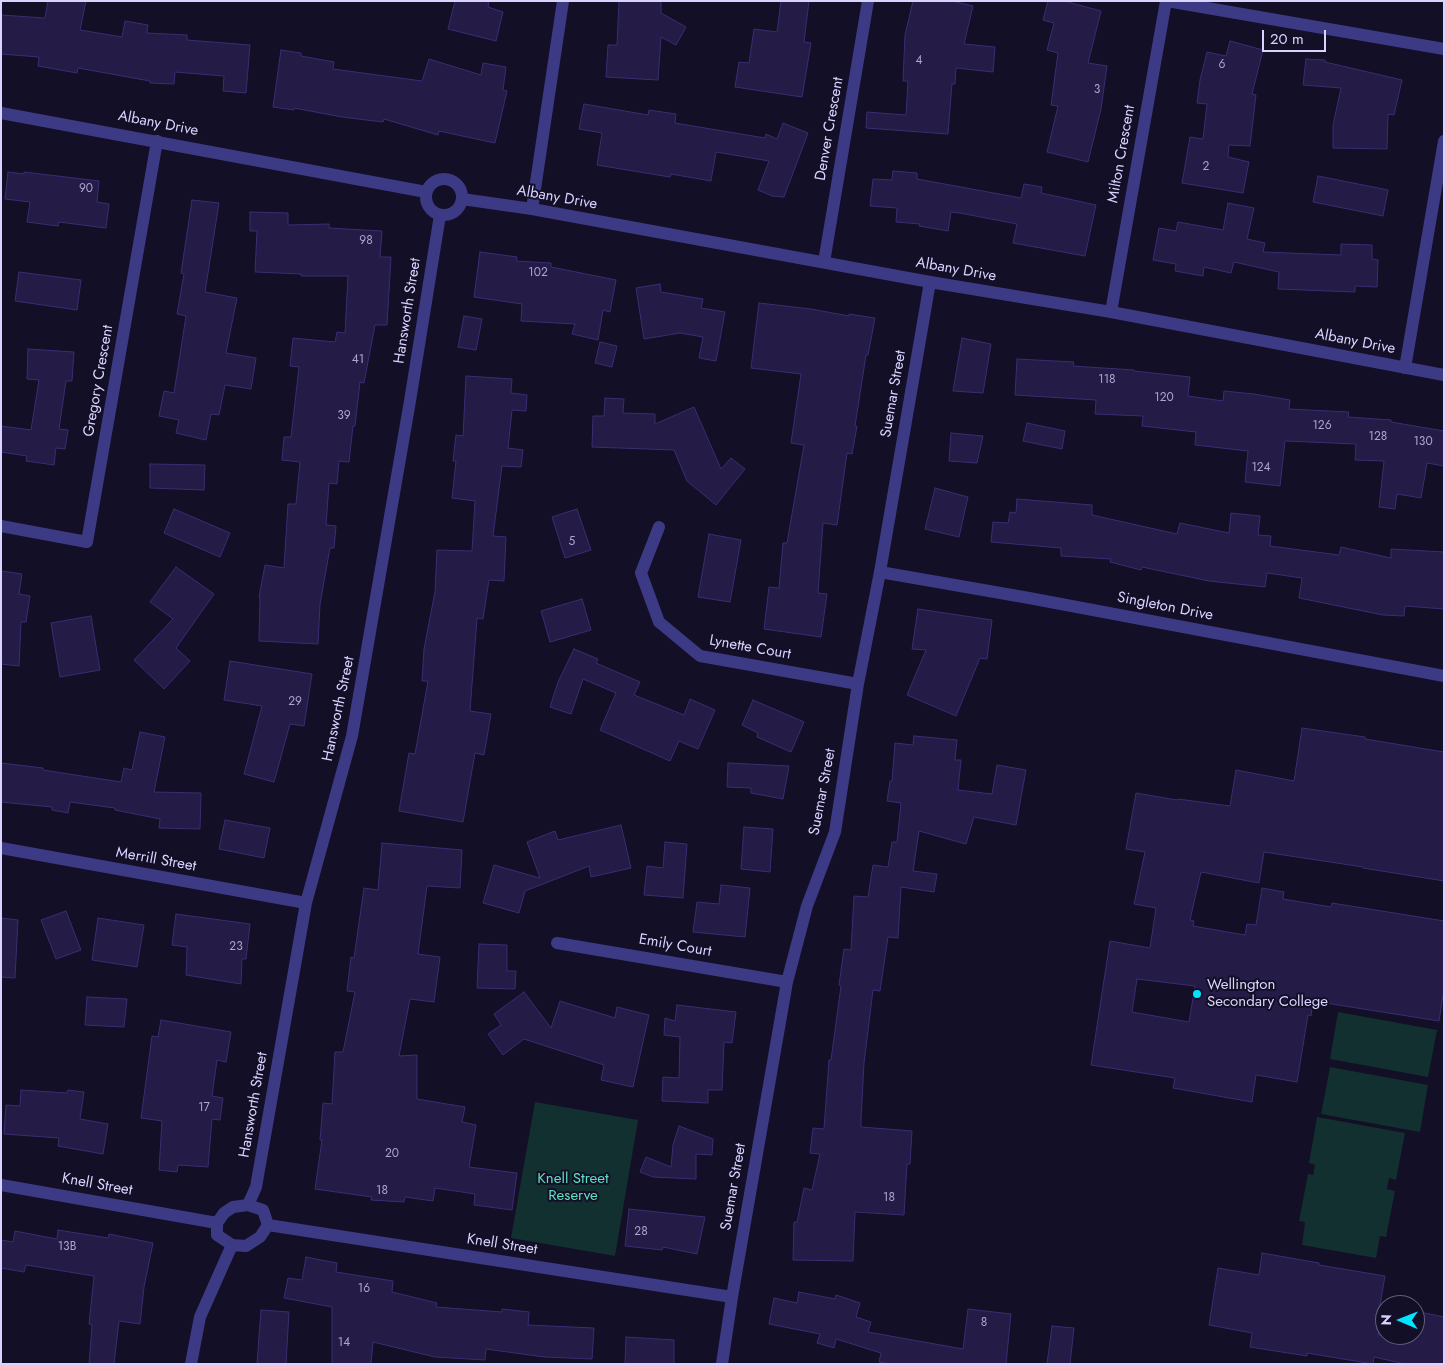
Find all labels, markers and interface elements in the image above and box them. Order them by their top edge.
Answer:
scale bar [1265,20,1329,52]
text: 20 m [1270,28,1304,50]
house number: 4 [916,54,922,68]
house number: 6 [1219,58,1225,72]
street label: Denver Crescent [812,76,848,182]
house number: 3 [1094,83,1100,97]
street label: Milton Crescent [1105,104,1139,204]
street label: Albany Drive [116,107,200,141]
house number: 2 [1203,160,1209,174]
house number: 90 [79,182,93,196]
street label: Albany Drive [515,182,599,214]
house number: 98 [359,234,373,248]
street label: Albany Drive [914,254,998,286]
street label: Hansworth Street [391,257,425,365]
house number: 102 [528,266,548,280]
street label: Gregory Crescent [80,324,118,438]
street label: Albany Drive [1313,325,1397,359]
street label: Suemar Street [877,349,911,439]
house number: 41 [352,353,364,367]
house number: 118 [1098,373,1116,387]
house number: 120 [1154,391,1174,405]
house number: 39 [337,409,351,423]
house number: 126 [1312,419,1332,433]
house number: 128 [1369,430,1387,444]
house number: 130 [1413,435,1433,449]
house number: 124 [1251,461,1271,475]
house number: 5 [569,535,575,549]
street label: Singleton Drive [1116,589,1214,625]
street label: Lynette Court [708,632,792,664]
street label: Hansworth Street [319,655,359,763]
house number: 29 [288,695,302,709]
street label: Suemar Street [806,747,840,837]
street label: Merrill Street [114,844,198,876]
street label: Emily Court [637,931,713,961]
house number: 23 [229,940,243,954]
place label: Wellington Secondary College [1207,976,1328,1011]
marker: Wellington Secondary College [1191,988,1203,1000]
street label: Hansworth Street [236,1051,272,1159]
house number: 17 [198,1101,210,1115]
street label: Suemar Street [717,1142,751,1232]
house number: 20 [385,1147,399,1161]
street label: Knell Street [60,1170,134,1200]
park label: Knell Street Reserve [537,1170,609,1205]
house number: 18 [376,1184,388,1198]
house number: 18 [883,1191,895,1205]
house number: 28 [634,1225,648,1239]
street label: Knell Street [465,1231,539,1259]
house number: 13B [58,1240,76,1254]
house number: 16 [358,1282,370,1296]
north arrow [1375,1295,1425,1345]
text: N [1376,1314,1396,1325]
house number: 8 [981,1316,987,1330]
house number: 14 [338,1336,350,1350]

